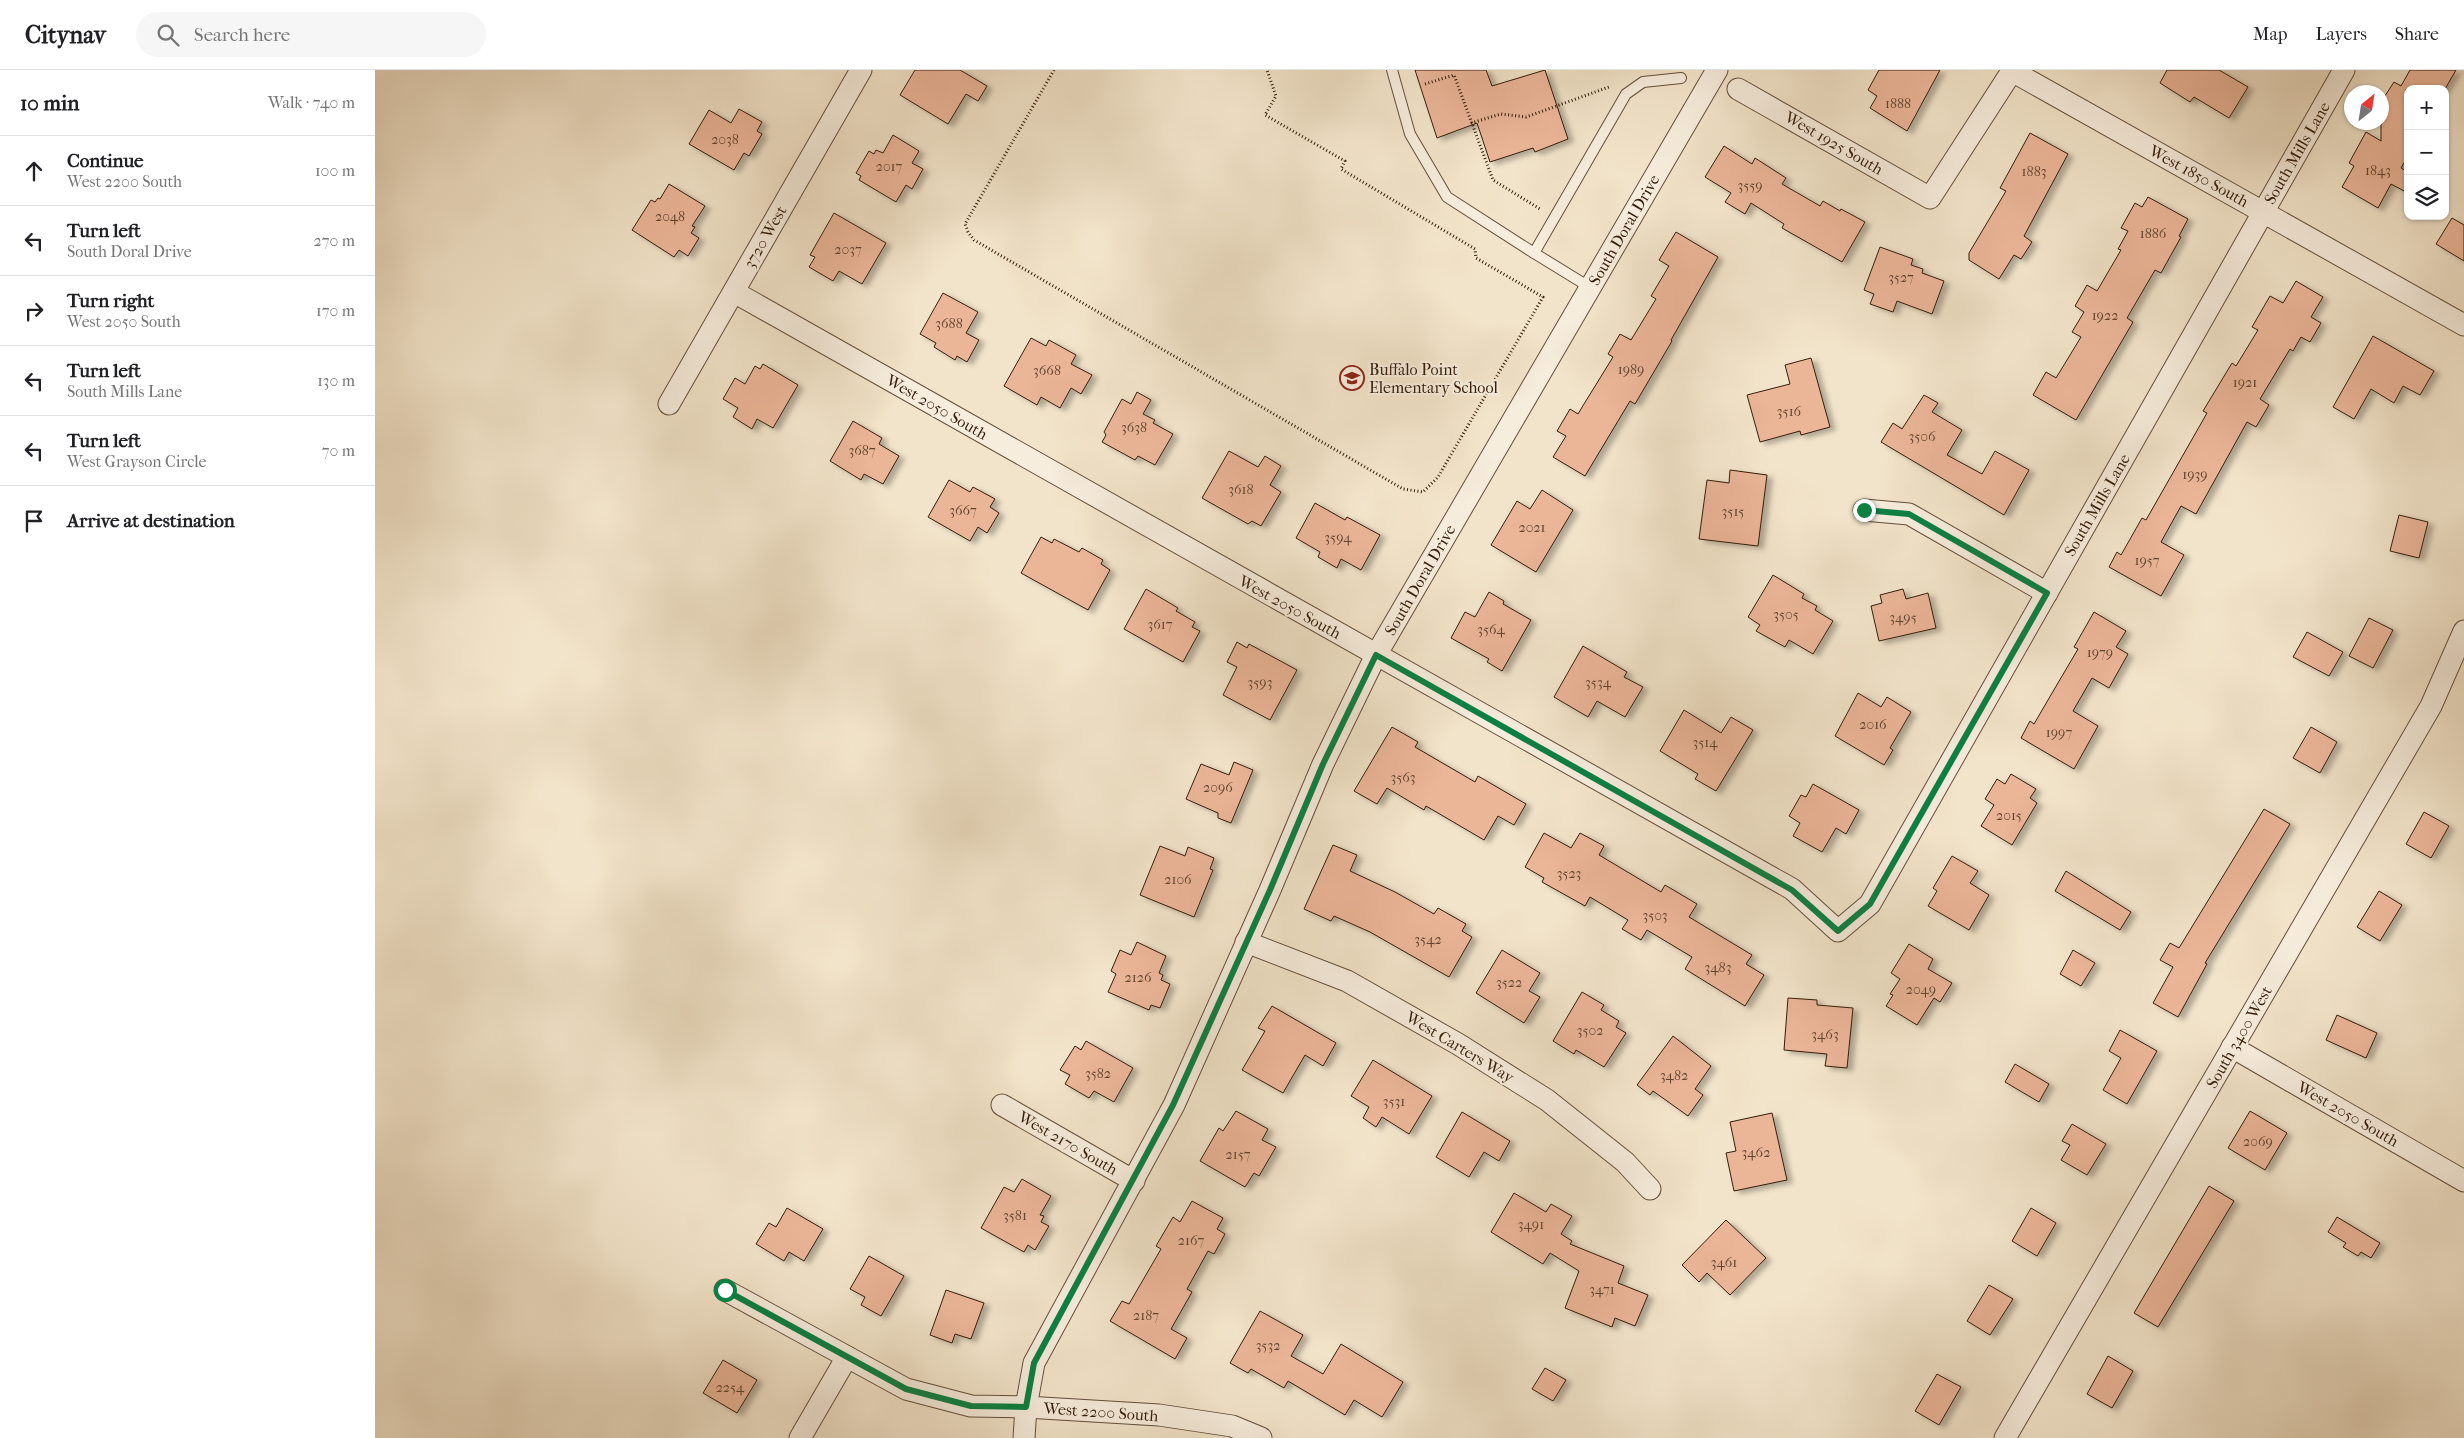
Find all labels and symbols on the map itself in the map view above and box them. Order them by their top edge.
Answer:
north arrow [2344,85,2389,130]
house number: 1888 [1885,95,1911,112]
street label: South Mills Lane [2260,98,2334,208]
street label: West 1925 South [1781,107,1886,179]
house number: 2038 [711,131,739,148]
street label: West 1850 South [2145,140,2252,211]
house number: 2017 [876,158,903,175]
house number: 1843 [2365,162,2391,179]
house number: 1883 [2022,163,2046,180]
street label: South Doral Drive [1585,171,1663,289]
house number: 3559 [1737,177,1763,194]
street label: 3720 West [740,202,791,272]
house number: 2048 [655,208,685,225]
house number: 1886 [2140,225,2167,242]
house number: 2037 [834,241,862,258]
house number: 3527 [1888,269,1914,286]
house number: 1922 [2092,307,2118,324]
house number: 3688 [935,315,963,332]
place label: Buffalo Point Elementary School [1369,360,1498,397]
house number: 1989 [1618,361,1644,378]
house number: 3668 [1033,362,1061,379]
school or university icon: Buffalo Point Elementary School [1339,365,1365,391]
street label: West 2050 South [882,370,991,444]
house number: 1921 [2233,374,2257,391]
house number: 3516 [1777,403,1802,420]
house number: 3638 [1121,419,1147,436]
house number: 3506 [1908,428,1936,445]
house number: 3687 [848,442,876,459]
street label: South Mills Lane [2060,450,2134,560]
house number: 1939 [2182,466,2208,483]
house number: 3618 [1228,481,1254,498]
route end [1853,499,1876,522]
house number: 3667 [949,502,977,519]
house number: 3515 [1722,503,1744,520]
house number: 2021 [1518,519,1546,536]
street label: South Doral Drive [1381,521,1459,639]
house number: 3594 [1324,529,1352,546]
house number: 1957 [2134,552,2160,569]
street label: West 2050 South [1235,571,1344,643]
house number: 3505 [1773,606,1799,623]
house number: 3495 [1889,609,1917,626]
house number: 3617 [1148,616,1173,633]
house number: 3564 [1477,621,1506,638]
house number: 1979 [2087,644,2113,661]
house number: 3593 [1248,674,1272,691]
house number: 3534 [1585,674,1612,691]
house number: 2016 [1859,716,1887,733]
house number: 1997 [2046,724,2072,741]
house number: 3514 [1692,734,1718,751]
house number: 3563 [1390,769,1416,786]
house number: 2096 [1203,779,1233,796]
house number: 2015 [1996,807,2022,824]
house number: 3523 [1557,865,1581,882]
house number: 2106 [1164,871,1192,888]
house number: 3503 [1642,907,1668,924]
house number: 3542 [1414,931,1442,948]
house number: 3483 [1705,959,1731,976]
house number: 2126 [1125,969,1152,986]
house number: 3522 [1496,974,1522,991]
house number: 2049 [1906,981,1936,998]
street label: South 3400 West [2202,982,2276,1091]
street label: West Carters Way [1402,1007,1518,1087]
house number: 3502 [1577,1022,1603,1039]
house number: 3463 [1811,1026,1839,1043]
house number: 3582 [1085,1065,1111,1082]
house number: 3482 [1660,1067,1688,1084]
street label: West 2050 South [2293,1077,2402,1151]
house number: 3531 [1383,1093,1405,1110]
street label: West 2170 South [1014,1106,1121,1179]
house number: 2069 [2243,1133,2273,1150]
house number: 3462 [1742,1144,1770,1161]
house number: 2157 [1226,1146,1251,1163]
house number: 3581 [1003,1207,1027,1224]
house number: 3491 [1518,1216,1544,1233]
house number: 2167 [1178,1232,1204,1249]
house number: 3461 [1711,1254,1737,1271]
route start [714,1279,737,1302]
house number: 3471 [1589,1281,1615,1298]
house number: 2187 [1133,1307,1159,1324]
house number: 3532 [1256,1337,1280,1354]
house number: 2254 [716,1379,745,1396]
street label: West 2200 South [1042,1398,1159,1425]

